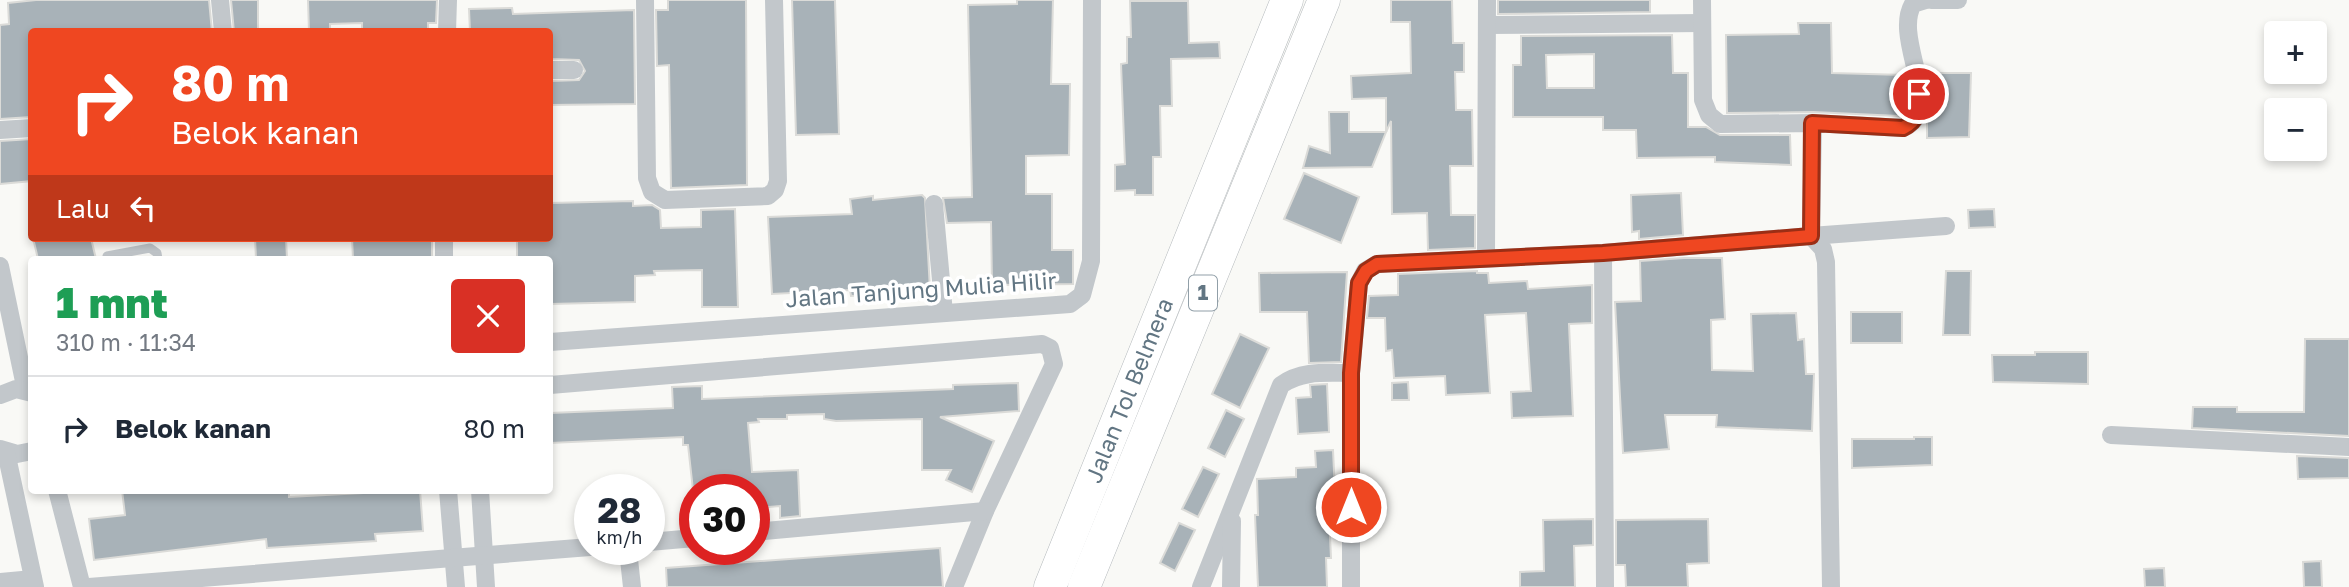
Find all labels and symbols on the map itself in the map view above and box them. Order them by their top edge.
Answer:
pin [1889,64,1949,124]
street label: Jalan Tanjung Mulia Hilir [785,266,1057,312]
road number: 1 [1189,276,1217,310]
street label: Jalan Tol Belmera [1079,294,1178,487]
position arrow [1314,470,1388,544]
speed limit sign: 30 [679,474,770,565]

